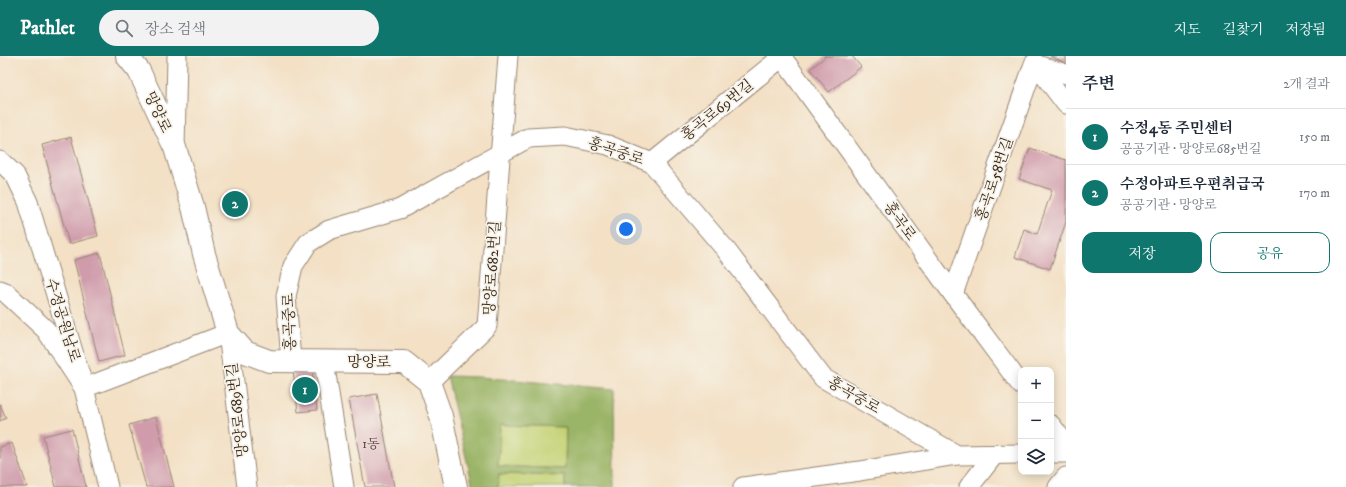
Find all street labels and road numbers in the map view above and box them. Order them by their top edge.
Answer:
street label: 홍곡로69번길 [677,75,757,145]
street label: 망양로 [140,88,176,136]
street label: 홍곡중로 [585,133,647,170]
street label: 홍곡로58번길 [971,135,1018,224]
street label: 홍곡로 [879,198,920,245]
street label: 망양로682번길 [480,220,505,316]
street label: 수정공원남로 [41,276,84,365]
street label: 홍곡중로 [279,292,300,351]
street label: 망양로 [347,353,391,372]
street label: 망양로689번길 [222,362,253,458]
street label: 홍곡중로 [824,373,884,418]

